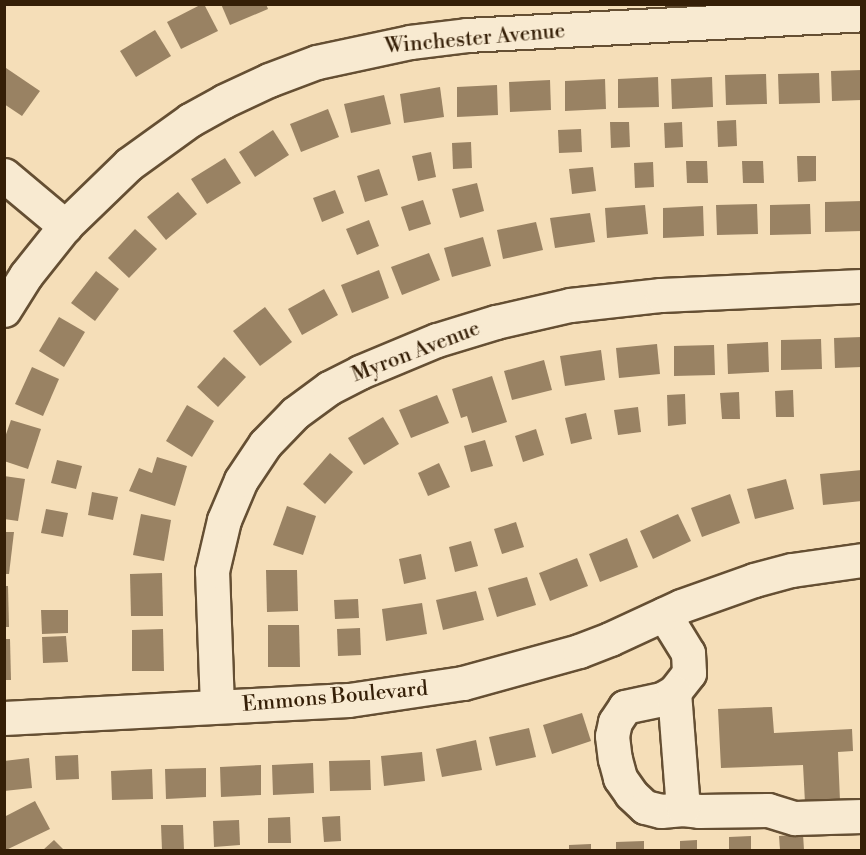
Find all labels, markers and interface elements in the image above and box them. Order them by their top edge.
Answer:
street label: Winchester Avenue [384,19,566,59]
street label: Myron Avenue [348,316,484,388]
street label: Emmons Boulevard [241,676,429,718]

